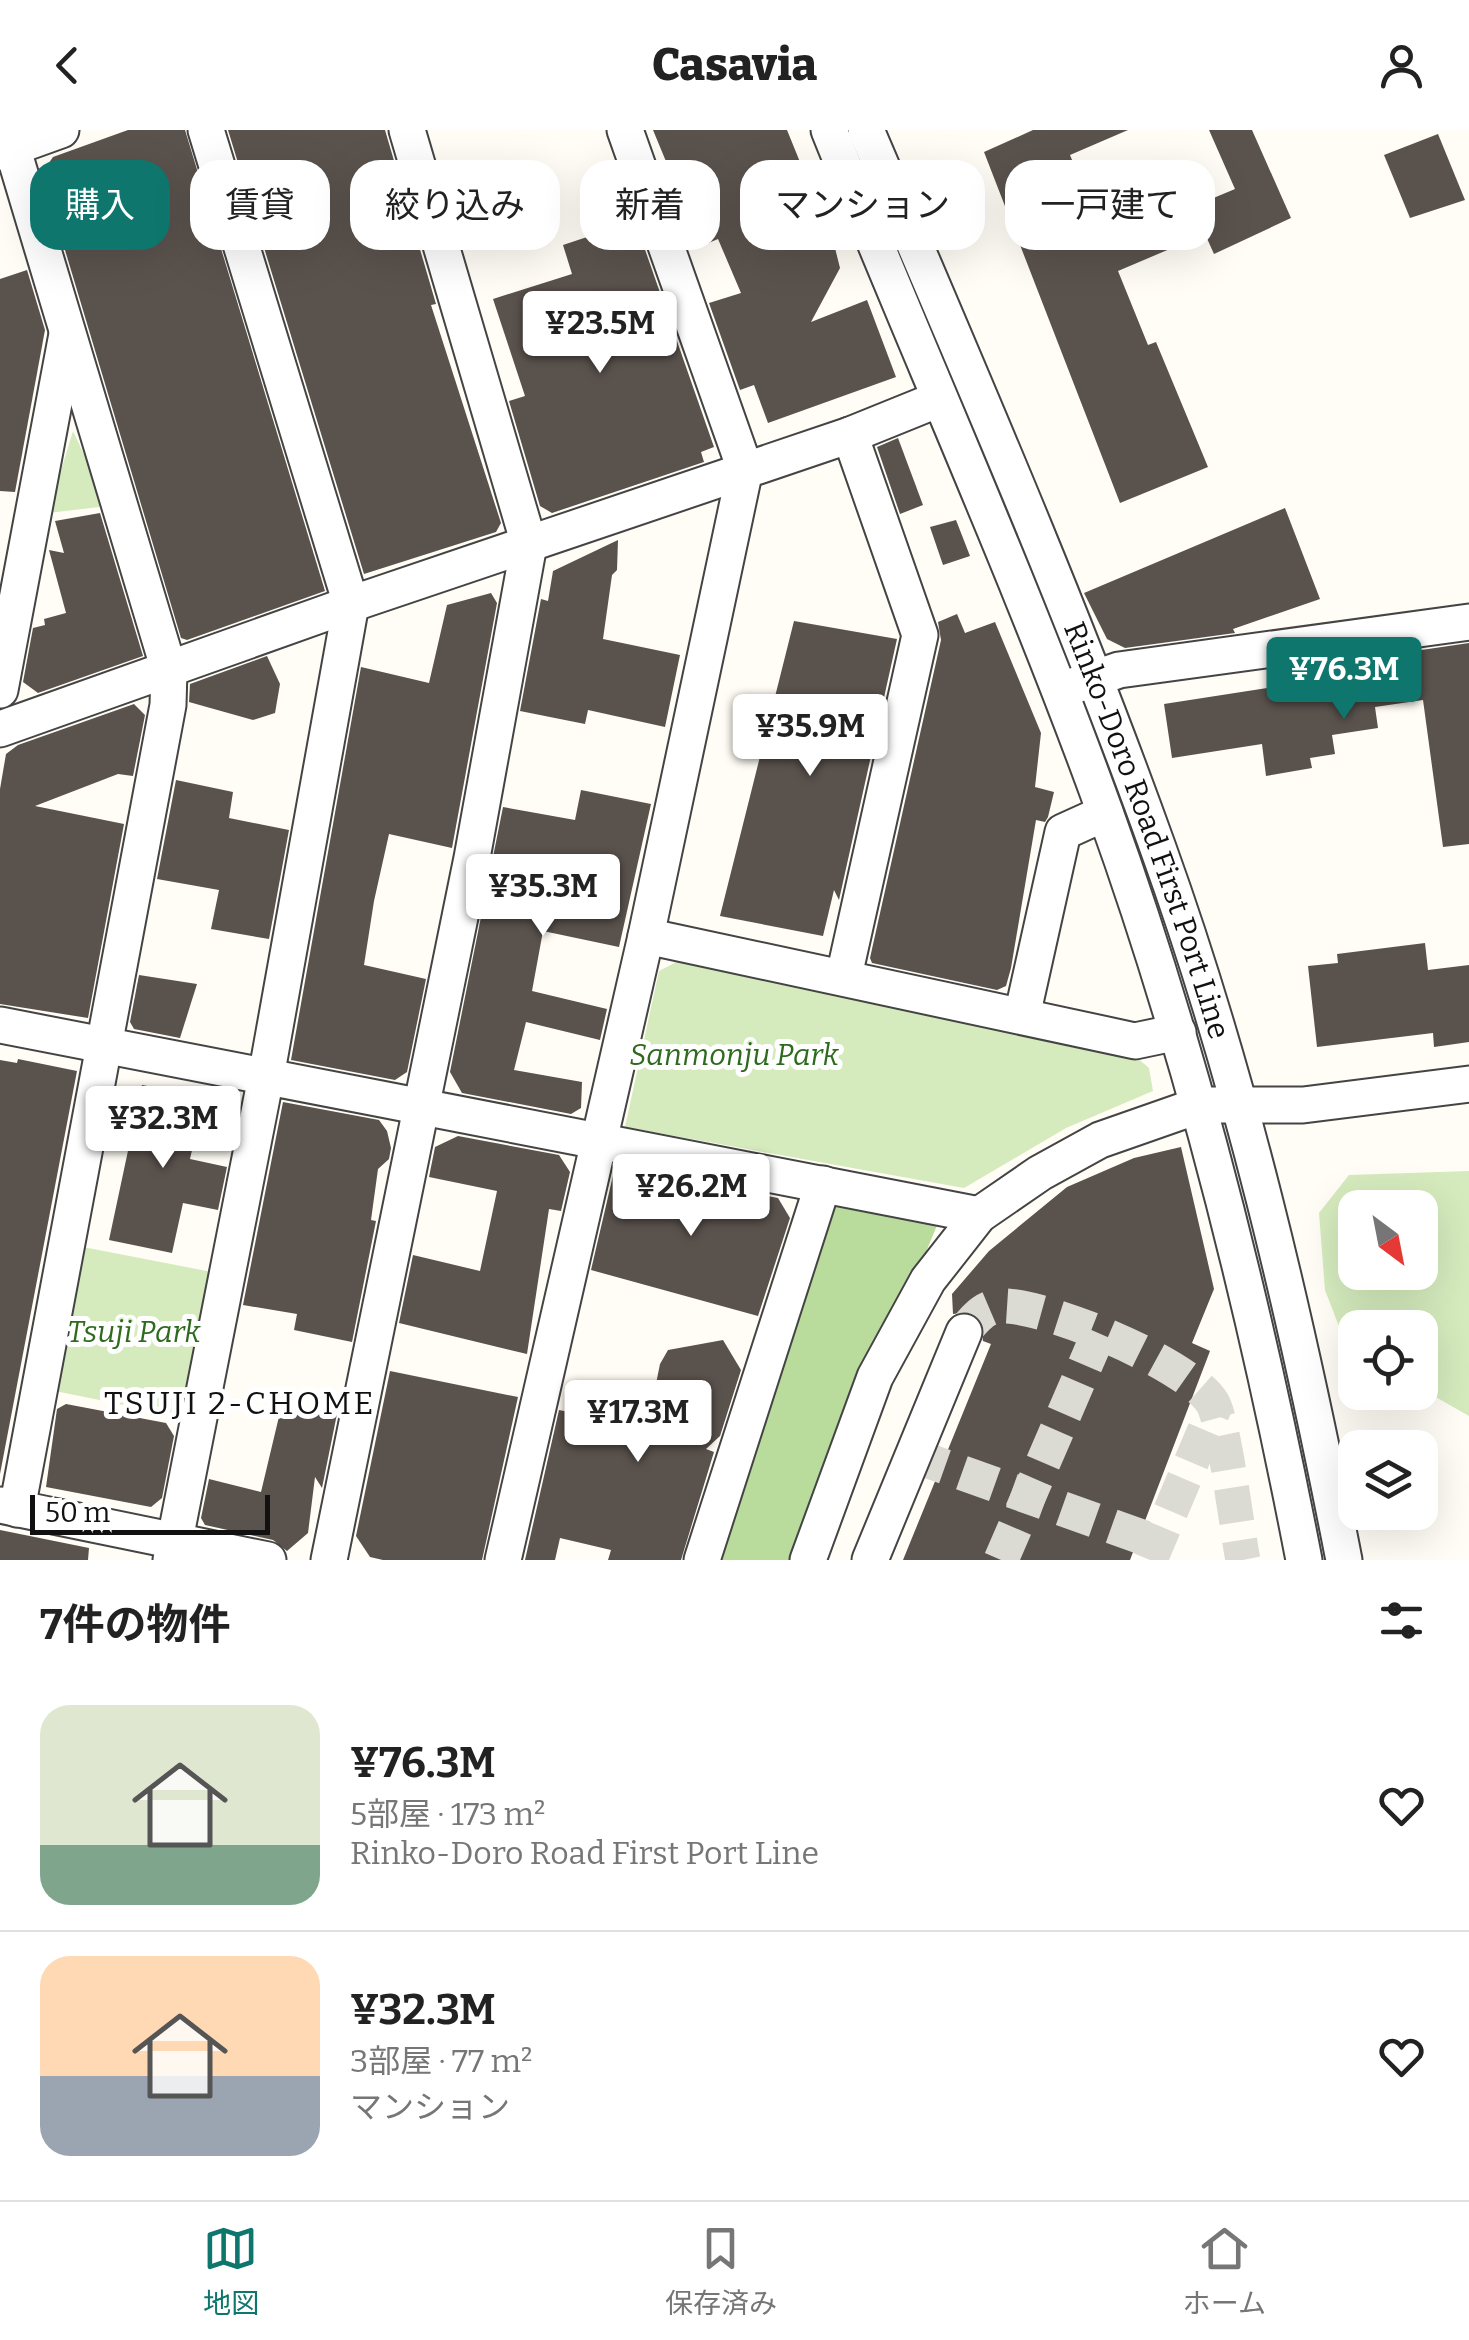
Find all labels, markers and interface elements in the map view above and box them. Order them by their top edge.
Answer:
icon: back [40,38,95,93]
text: Casavia [652,38,817,92]
icon: person [1374,38,1429,93]
chip: 購入 [30,160,170,250]
chip: 賃貸 [190,160,330,250]
chip: 絞り込み [350,160,560,250]
chip: 新着 [580,160,720,250]
chip: マンション [740,160,985,250]
chip: 一戸建て [1005,160,1215,250]
pin: ¥23.5M [519,291,681,376]
text: ¥23.5M [545,304,655,342]
street label: Rinko-Doro Road First Port Line [1056,617,1237,1043]
pin: ¥76.3M [1263,637,1425,722]
text: ¥76.3M [1289,650,1399,688]
pin: ¥35.9M [729,694,891,779]
text: ¥35.9M [755,707,865,745]
pin: ¥35.3M [462,854,624,939]
text: ¥35.3M [488,867,598,905]
park label: Sanmonju Park [629,1037,839,1073]
pin: ¥32.3M [82,1086,244,1171]
text: ¥32.3M [107,1099,219,1137]
pin: ¥26.2M [610,1154,772,1239]
text: ¥26.2M [635,1167,747,1205]
north arrow [1338,1190,1438,1290]
map controls [1338,1190,1438,1530]
button: locate [1338,1310,1438,1410]
park label: Tsuji Park [67,1314,201,1350]
pin: ¥17.3M [557,1380,719,1465]
district label: TSUJI 2-CHOME [104,1384,376,1422]
text: ¥17.3M [587,1393,690,1431]
button: layers [1338,1430,1438,1530]
scale bar [30,1490,270,1534]
text: 50 m [45,1496,110,1529]
icon: filters [1374,1593,1429,1648]
text: 7件の物件 [40,1600,231,1650]
text: ¥76.3M [350,1738,496,1788]
icon: home [120,1745,240,1865]
icon: heart [1374,1778,1429,1833]
text: 5部屋 · 173 m² [350,1795,545,1833]
text: Rinko-Doro Road First Port Line [350,1834,819,1872]
text: ¥32.3M [350,1985,496,2035]
icon: home [120,1996,240,2116]
icon: heart [1374,2029,1429,2084]
text: 3部屋 · 77 m² [350,2042,532,2080]
text: マンション [350,2088,510,2126]
tab: 地図 [203,2221,259,2321]
tab: 保存済み [665,2221,777,2321]
tab: ホーム [1183,2221,1266,2321]

